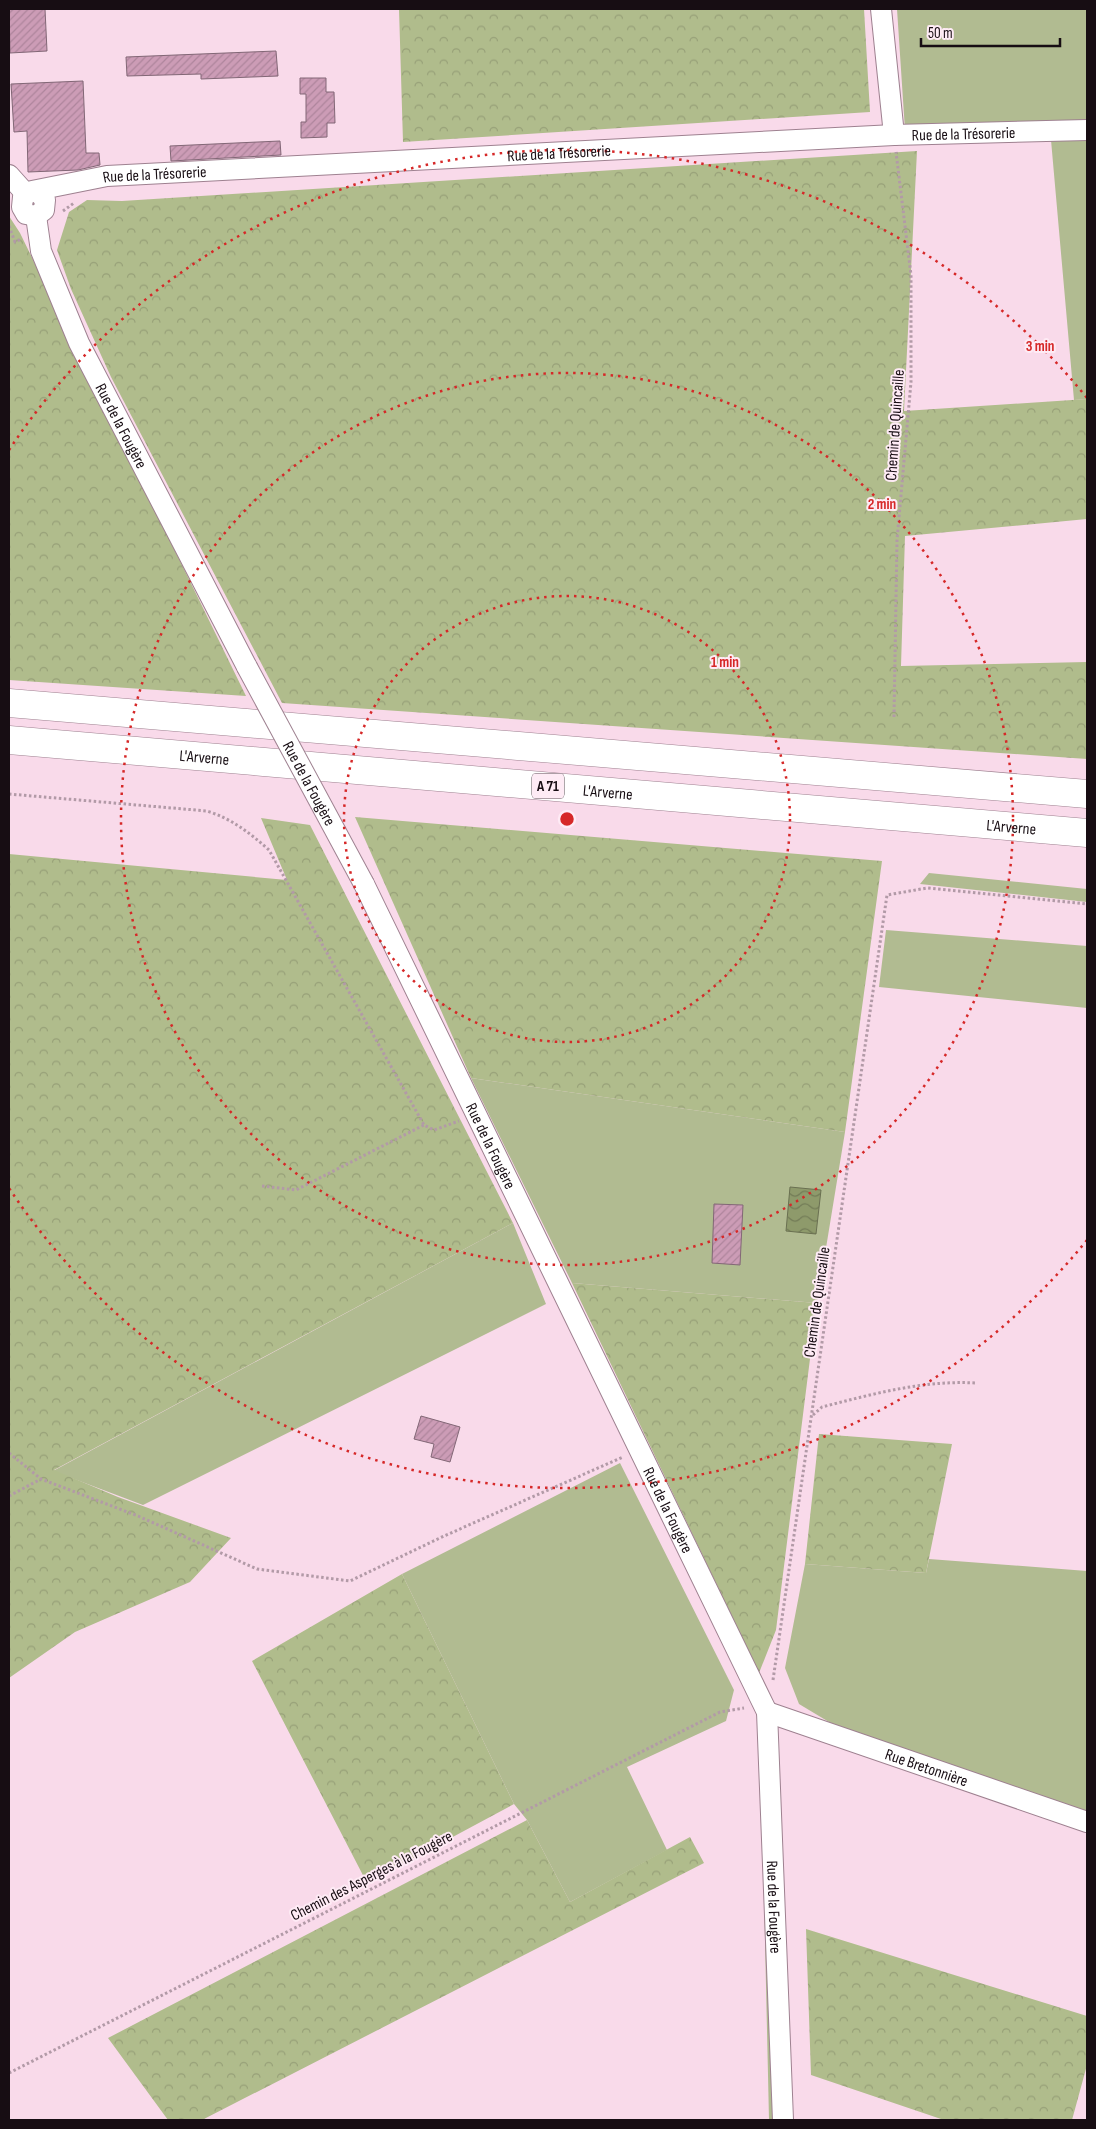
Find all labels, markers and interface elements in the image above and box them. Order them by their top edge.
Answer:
scale bar [921,15,1060,47]
text: 50 m [928,24,953,43]
street label: Rue de la Trésorerie [911,124,1016,146]
street label: Rue de la Trésorerie [507,142,611,166]
street label: Rue de la Trésorerie [101,163,207,188]
text: 3 min [1026,337,1054,356]
street label: Chemin de Quincaille [882,369,909,481]
street label: Rue de la Fougère [91,381,150,472]
text: 2 min [868,495,896,514]
text: 1 min [711,653,739,672]
street label: Rue de la Fougère [278,738,339,829]
street label: L'Arverne [179,747,230,770]
road number: A 71 [532,774,564,798]
street label: L'Arverne [582,782,633,805]
centre of rings [558,810,576,828]
street label: L'Arverne [986,816,1037,840]
street label: Rue de la Fougère [461,1100,519,1192]
street label: Chemin de Quincaille [800,1246,835,1359]
street label: Rue de la Fougère [638,1464,696,1557]
street label: Rue Bretonnière [882,1745,970,1791]
street label: Chemin des Asperges à la Fougère [288,1827,456,1925]
street label: Rue de la Fougère [762,1860,784,1954]

